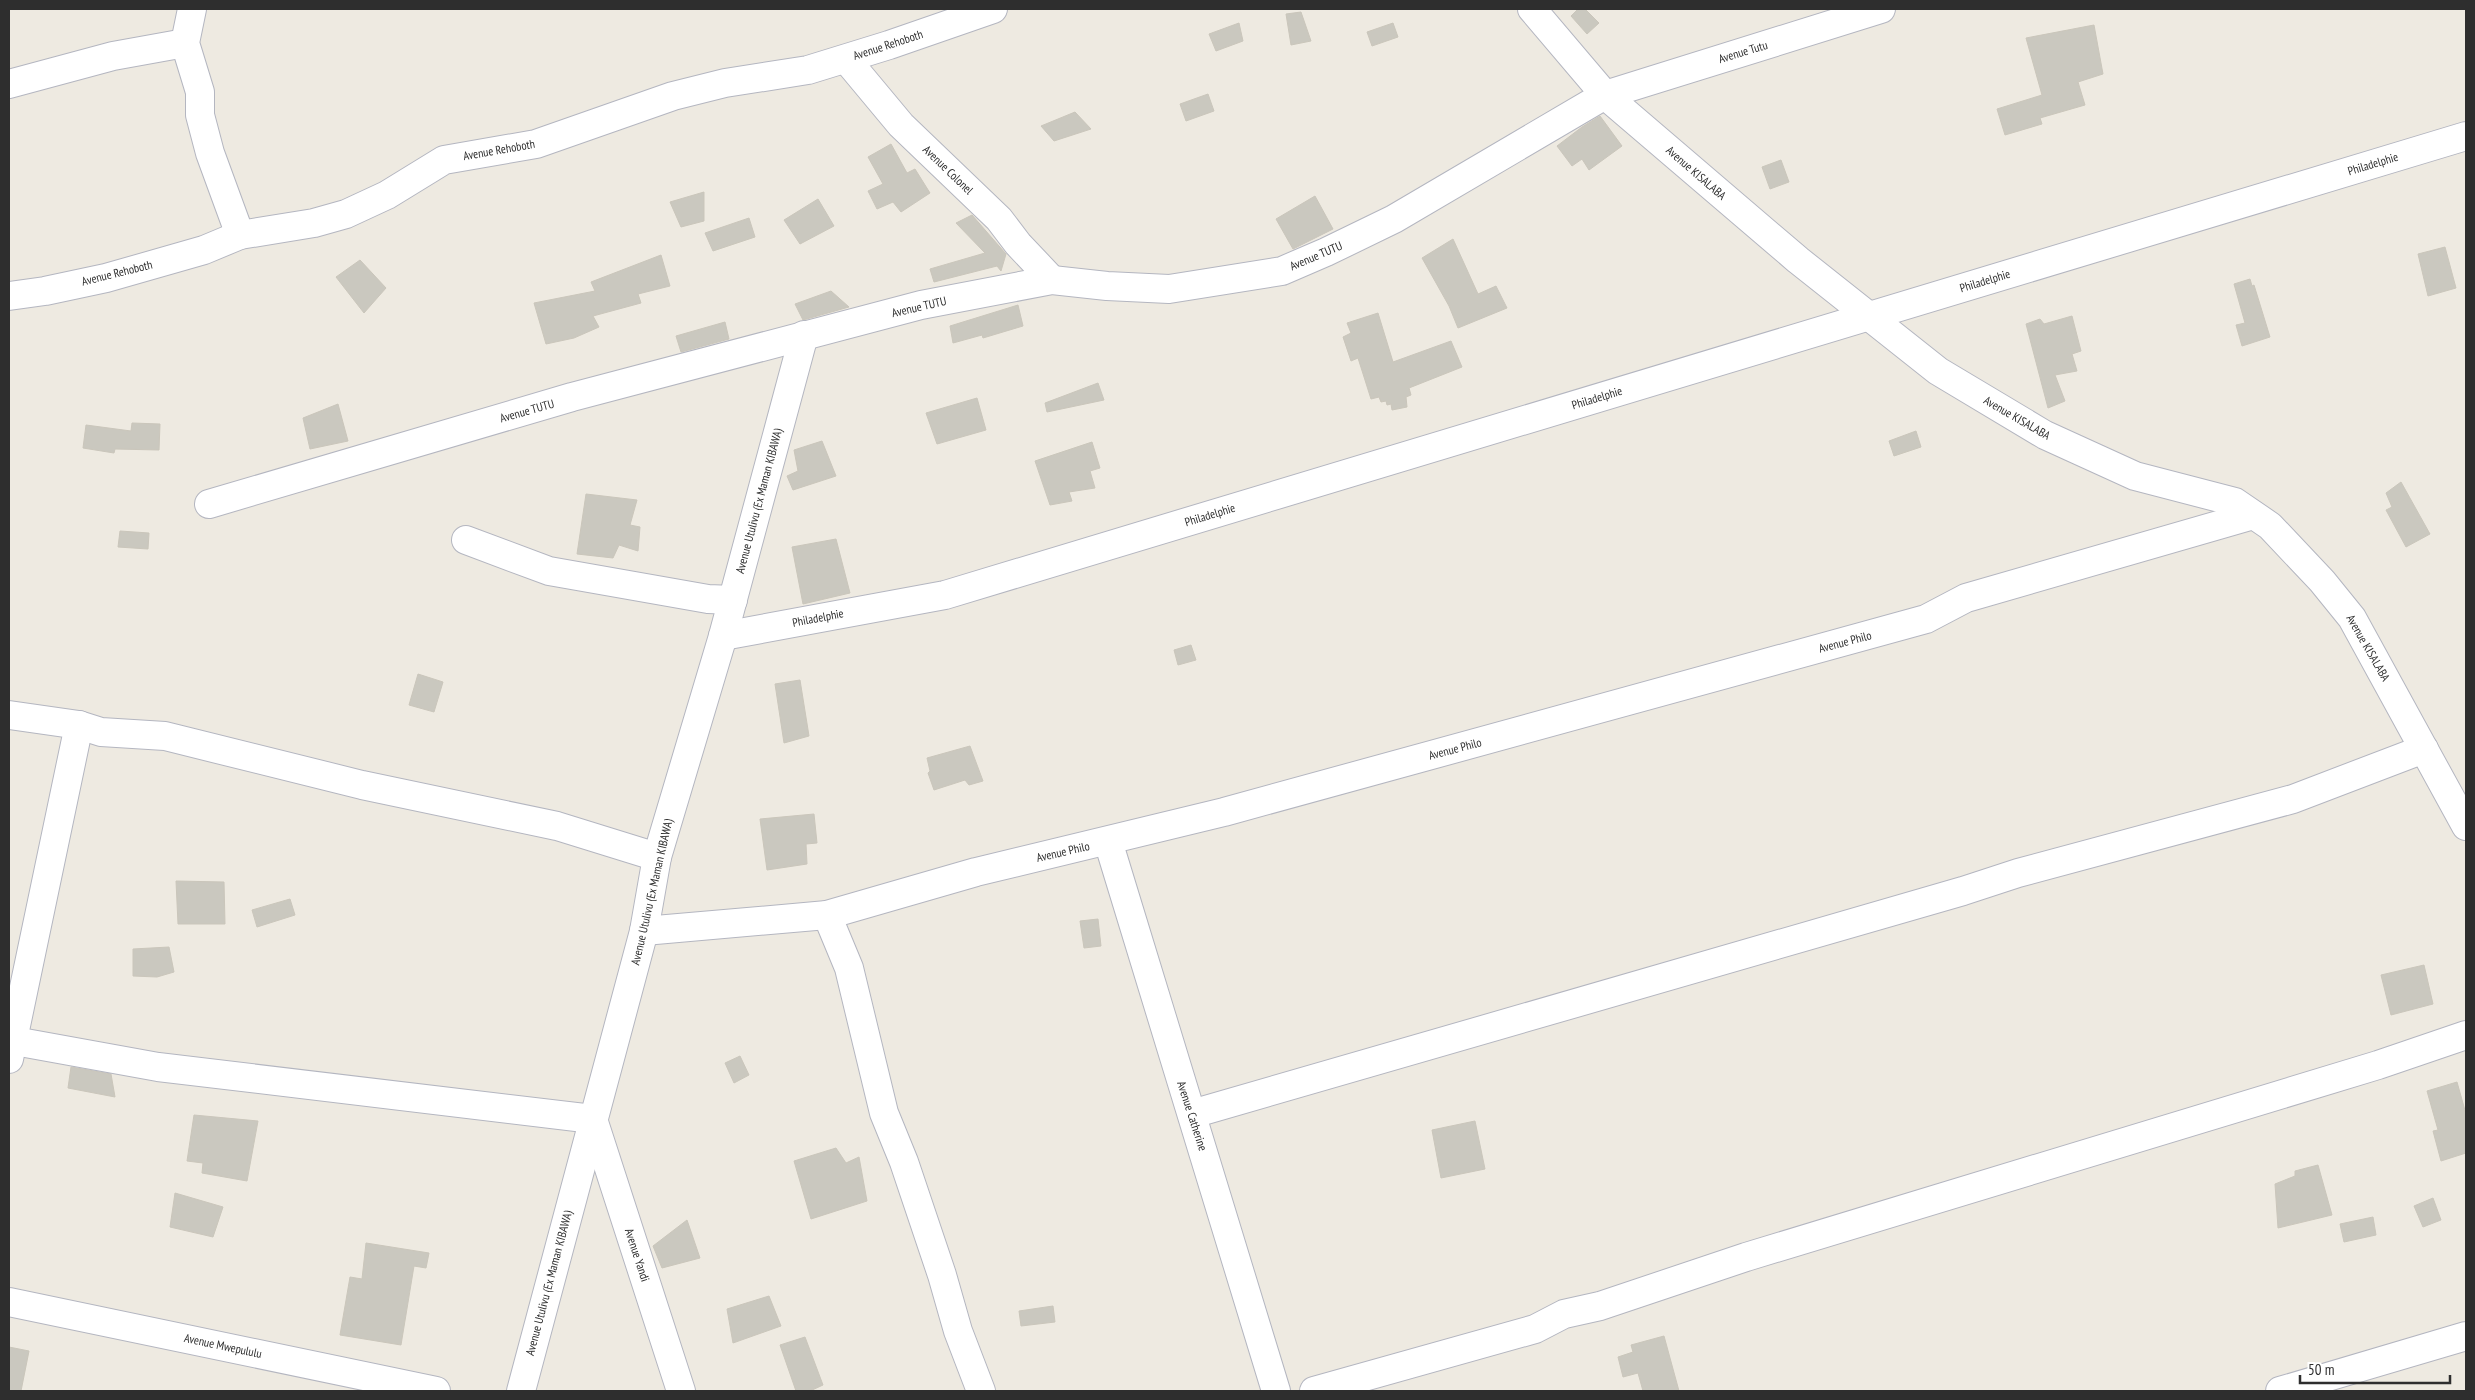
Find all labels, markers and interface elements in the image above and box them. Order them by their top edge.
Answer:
street label: Avenue Rehoboth [851,26,925,63]
street label: Avenue Tutu [1716,37,1769,66]
street label: Avenue Rehoboth [462,136,536,163]
street label: Avenue Colonel [920,142,977,197]
street label: Avenue KISALABA [1663,143,1730,203]
street label: Philadelphie [2346,149,2400,178]
street label: Avenue TUTU [1287,238,1344,273]
street label: Avenue Rehoboth [80,256,154,289]
street label: Philadelphie [1958,266,2012,295]
street label: Avenue TUTU [890,293,948,320]
street label: Philadelphie [1570,383,1624,412]
street label: Avenue KISALABA [1981,392,2054,443]
street label: Avenue TUTU [498,396,556,425]
street label: Avenue Utulivu (Ex Maman KIBAWA) [732,427,785,575]
street label: Philadelphie [1183,500,1237,529]
street label: Philadelphie [791,605,845,630]
street label: Avenue KISALABA [2343,612,2394,684]
street label: Avenue Philo [1817,627,1873,656]
street label: Avenue Philo [1427,734,1483,763]
street label: Avenue Utulivu (Ex Maman KIBAWA) [627,817,676,966]
street label: Avenue Philo [1035,838,1091,865]
street label: Avenue Catherine [1174,1079,1211,1153]
street label: Avenue Utulivu (Ex Maman KIBAWA) [522,1209,575,1357]
street label: Avenue Yandi [622,1226,653,1283]
street label: Avenue Mwepululu [183,1330,263,1361]
scale bar [2300,1352,2450,1384]
text: 50 m [2308,1360,2334,1379]

